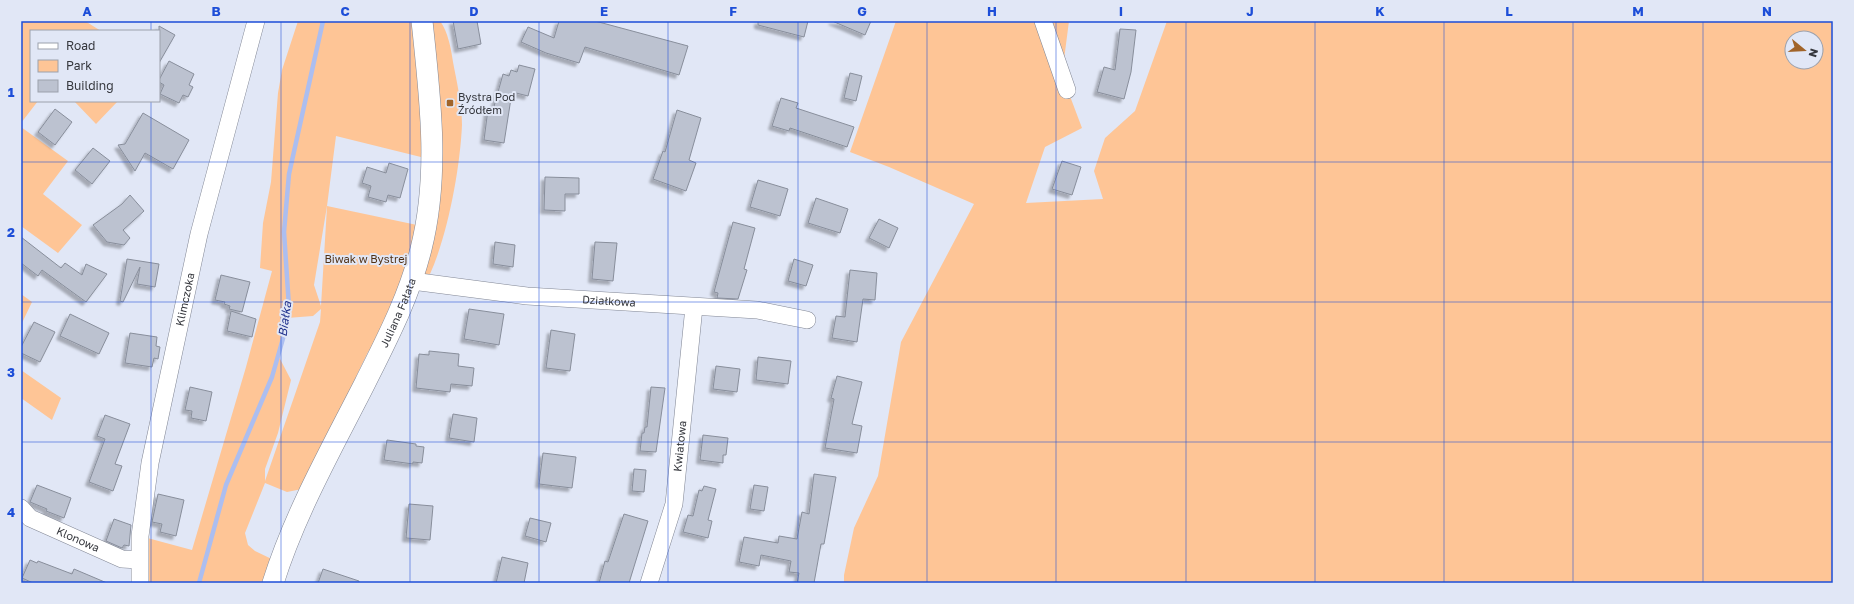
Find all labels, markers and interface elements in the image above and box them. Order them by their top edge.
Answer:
text: A [82,3,92,19]
text: B [211,3,221,19]
text: C [340,3,350,19]
text: D [469,3,479,19]
text: E [600,3,608,19]
text: F [729,3,737,19]
text: G [857,3,867,19]
text: H [987,3,997,19]
text: I [1119,3,1123,19]
text: J [1246,3,1254,19]
text: K [1375,3,1385,19]
text: L [1505,3,1513,19]
text: M [1632,3,1644,19]
text: N [1762,3,1772,19]
legend [30,30,160,102]
north arrow [1784,30,1824,70]
text: Road [66,38,95,53]
text: N [1807,47,1821,59]
text: Park [66,58,92,73]
text: Building [66,78,114,93]
text: 1 [8,84,15,100]
place label: Bystra Pod Źródłem [458,90,515,116]
marker: Bystra Pod Źródłem [445,98,455,108]
text: 2 [7,224,15,240]
park label: Biwak w Bystrej [324,252,408,265]
street label: Klimczoka [172,271,197,327]
street label: Juliana Fałata [377,276,418,349]
street label: Działkowa [582,292,636,309]
water label: Białka [275,299,295,338]
text: 3 [7,364,15,380]
street label: Kwiatowa [670,420,688,472]
text: 4 [7,504,15,520]
street label: Klonowa [55,524,102,554]

